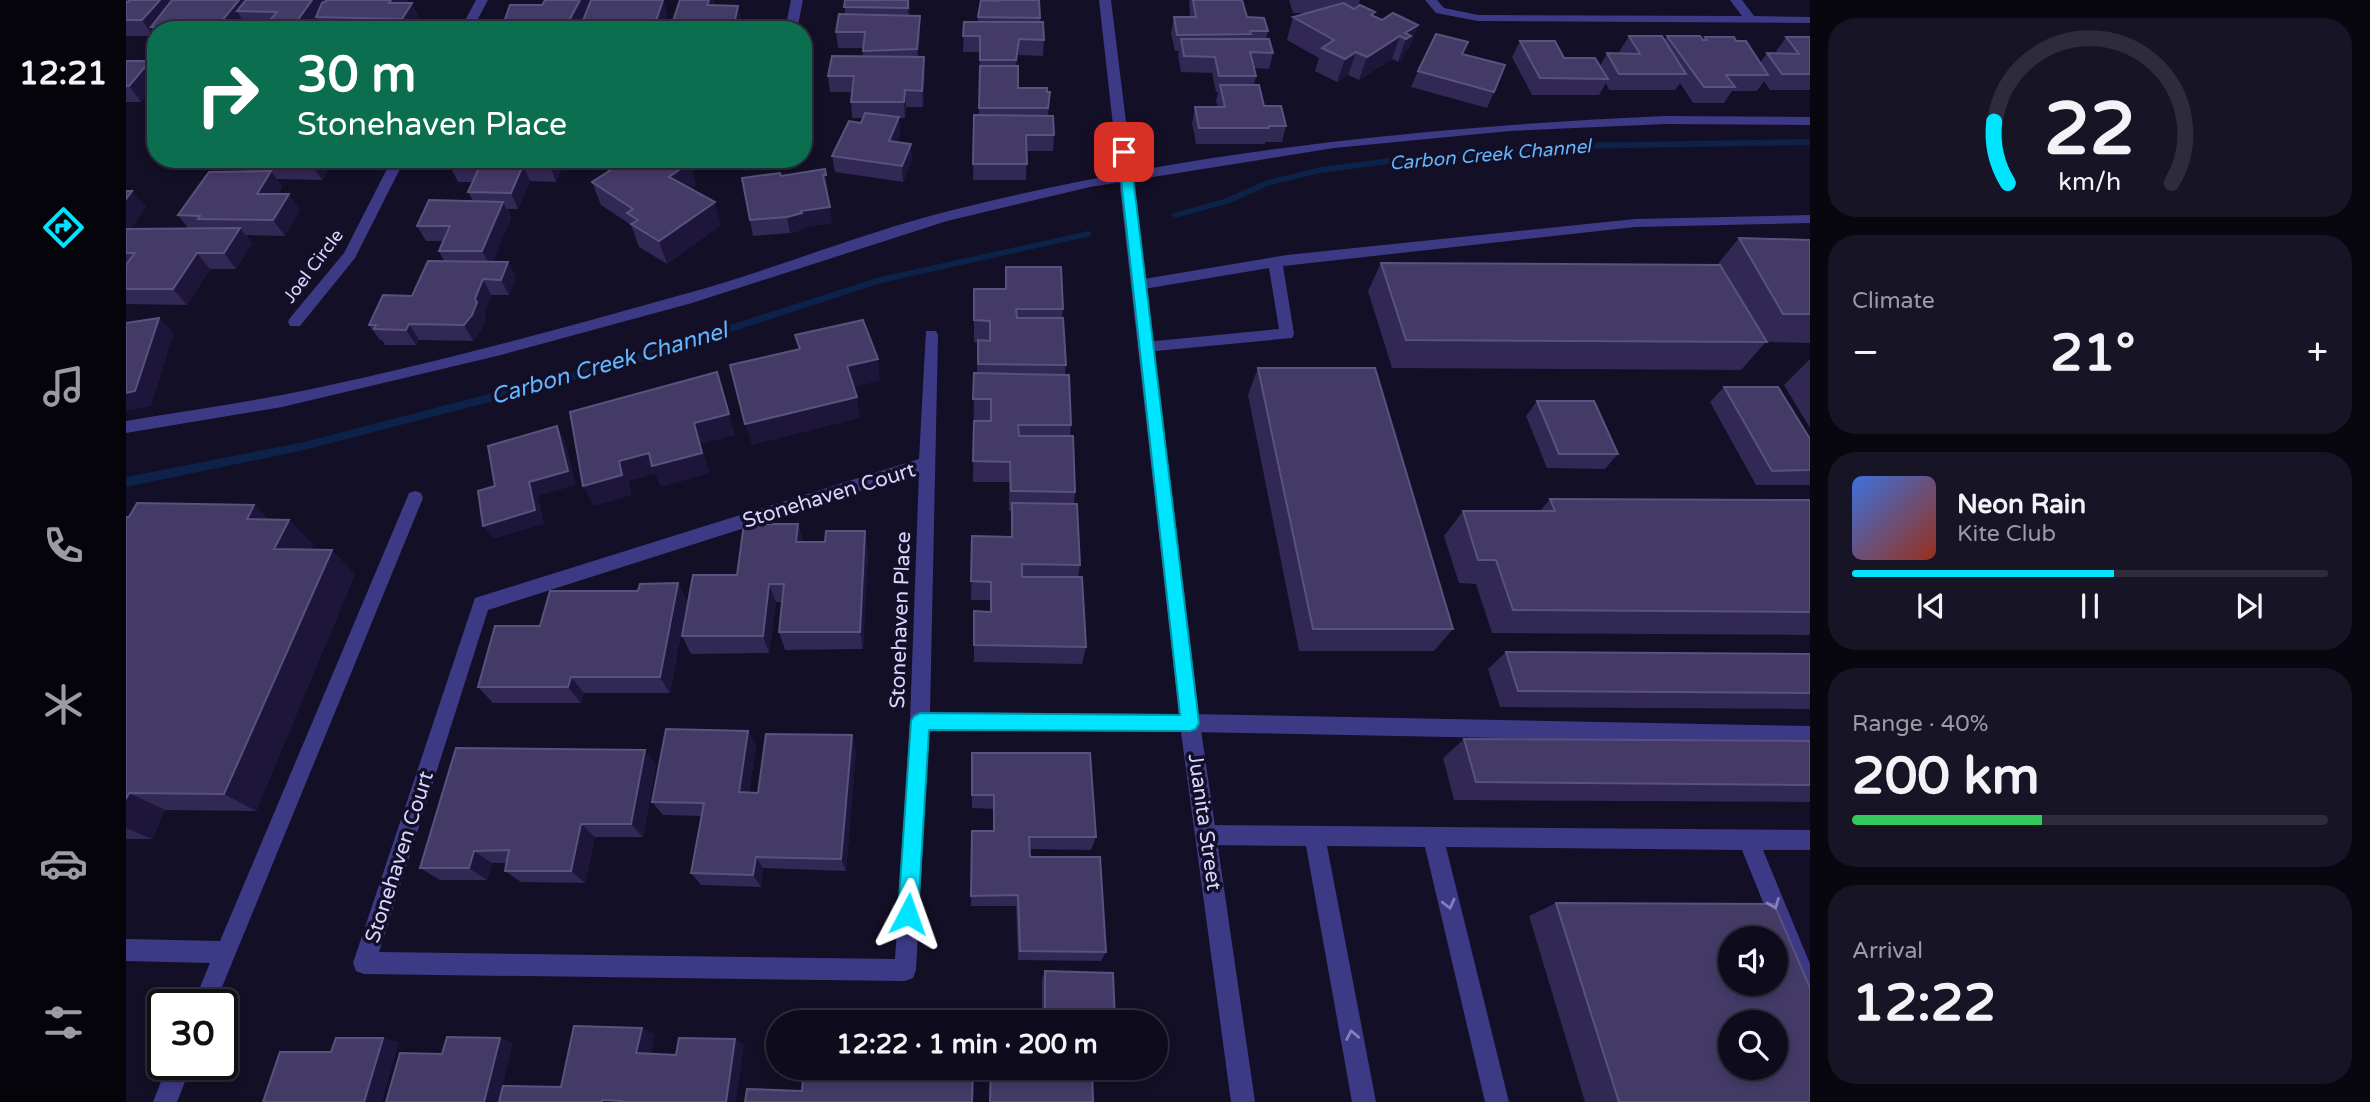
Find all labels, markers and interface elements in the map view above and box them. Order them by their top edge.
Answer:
text: 30 m [297,46,416,105]
icon: right [182,49,273,140]
text: 12:21 [19,55,107,93]
text: 22 [2044,87,2136,175]
text: Stonehaven Place [297,106,567,144]
pin [1094,122,1154,182]
icon: arrive [1105,133,1143,171]
water label: Carbon Creek Channel [1388,135,1594,175]
text: km/h [2059,167,2121,197]
icon: directions [39,203,88,252]
street label: Joel Circle [278,225,348,307]
text: Climate [1852,287,1935,315]
water label: Carbon Creek Channel [488,316,733,411]
text: 21° [2050,322,2135,385]
text: − [1852,330,1879,376]
text: + [2307,330,2328,376]
icon: music [39,362,88,411]
street label: Stonehaven Court [740,457,918,534]
text: Neon Rain [1957,489,2086,520]
text: Kite Club [1957,520,2056,548]
icon: phone [39,521,88,570]
street label: Stonehaven Place [885,531,916,709]
icon: previous [1912,587,1950,625]
icon: pause [2071,587,2109,625]
icon: next [2230,587,2268,625]
icon: climate [39,680,88,729]
text: Range · 40% [1852,710,1988,738]
text: 200 km [1852,745,2040,808]
street label: Juanita Street [1183,752,1226,892]
street label: Stonehaven Court [360,768,439,946]
icon: car [39,839,88,888]
position arrow [871,877,945,951]
one-way arrow [1766,897,1780,909]
one-way arrow [1441,898,1455,910]
map controls [1718,926,1788,1080]
button: sound [1718,926,1788,996]
text: Arrival [1852,937,1923,965]
text: 12:22 [1852,972,1996,1035]
speed limit sign: 30 [147,989,238,1080]
icon: filters [39,998,88,1047]
button: search [1718,1010,1788,1080]
text: 12:22 · 1 min · 200 m [836,1029,1098,1060]
one-way arrow [1345,1029,1360,1041]

